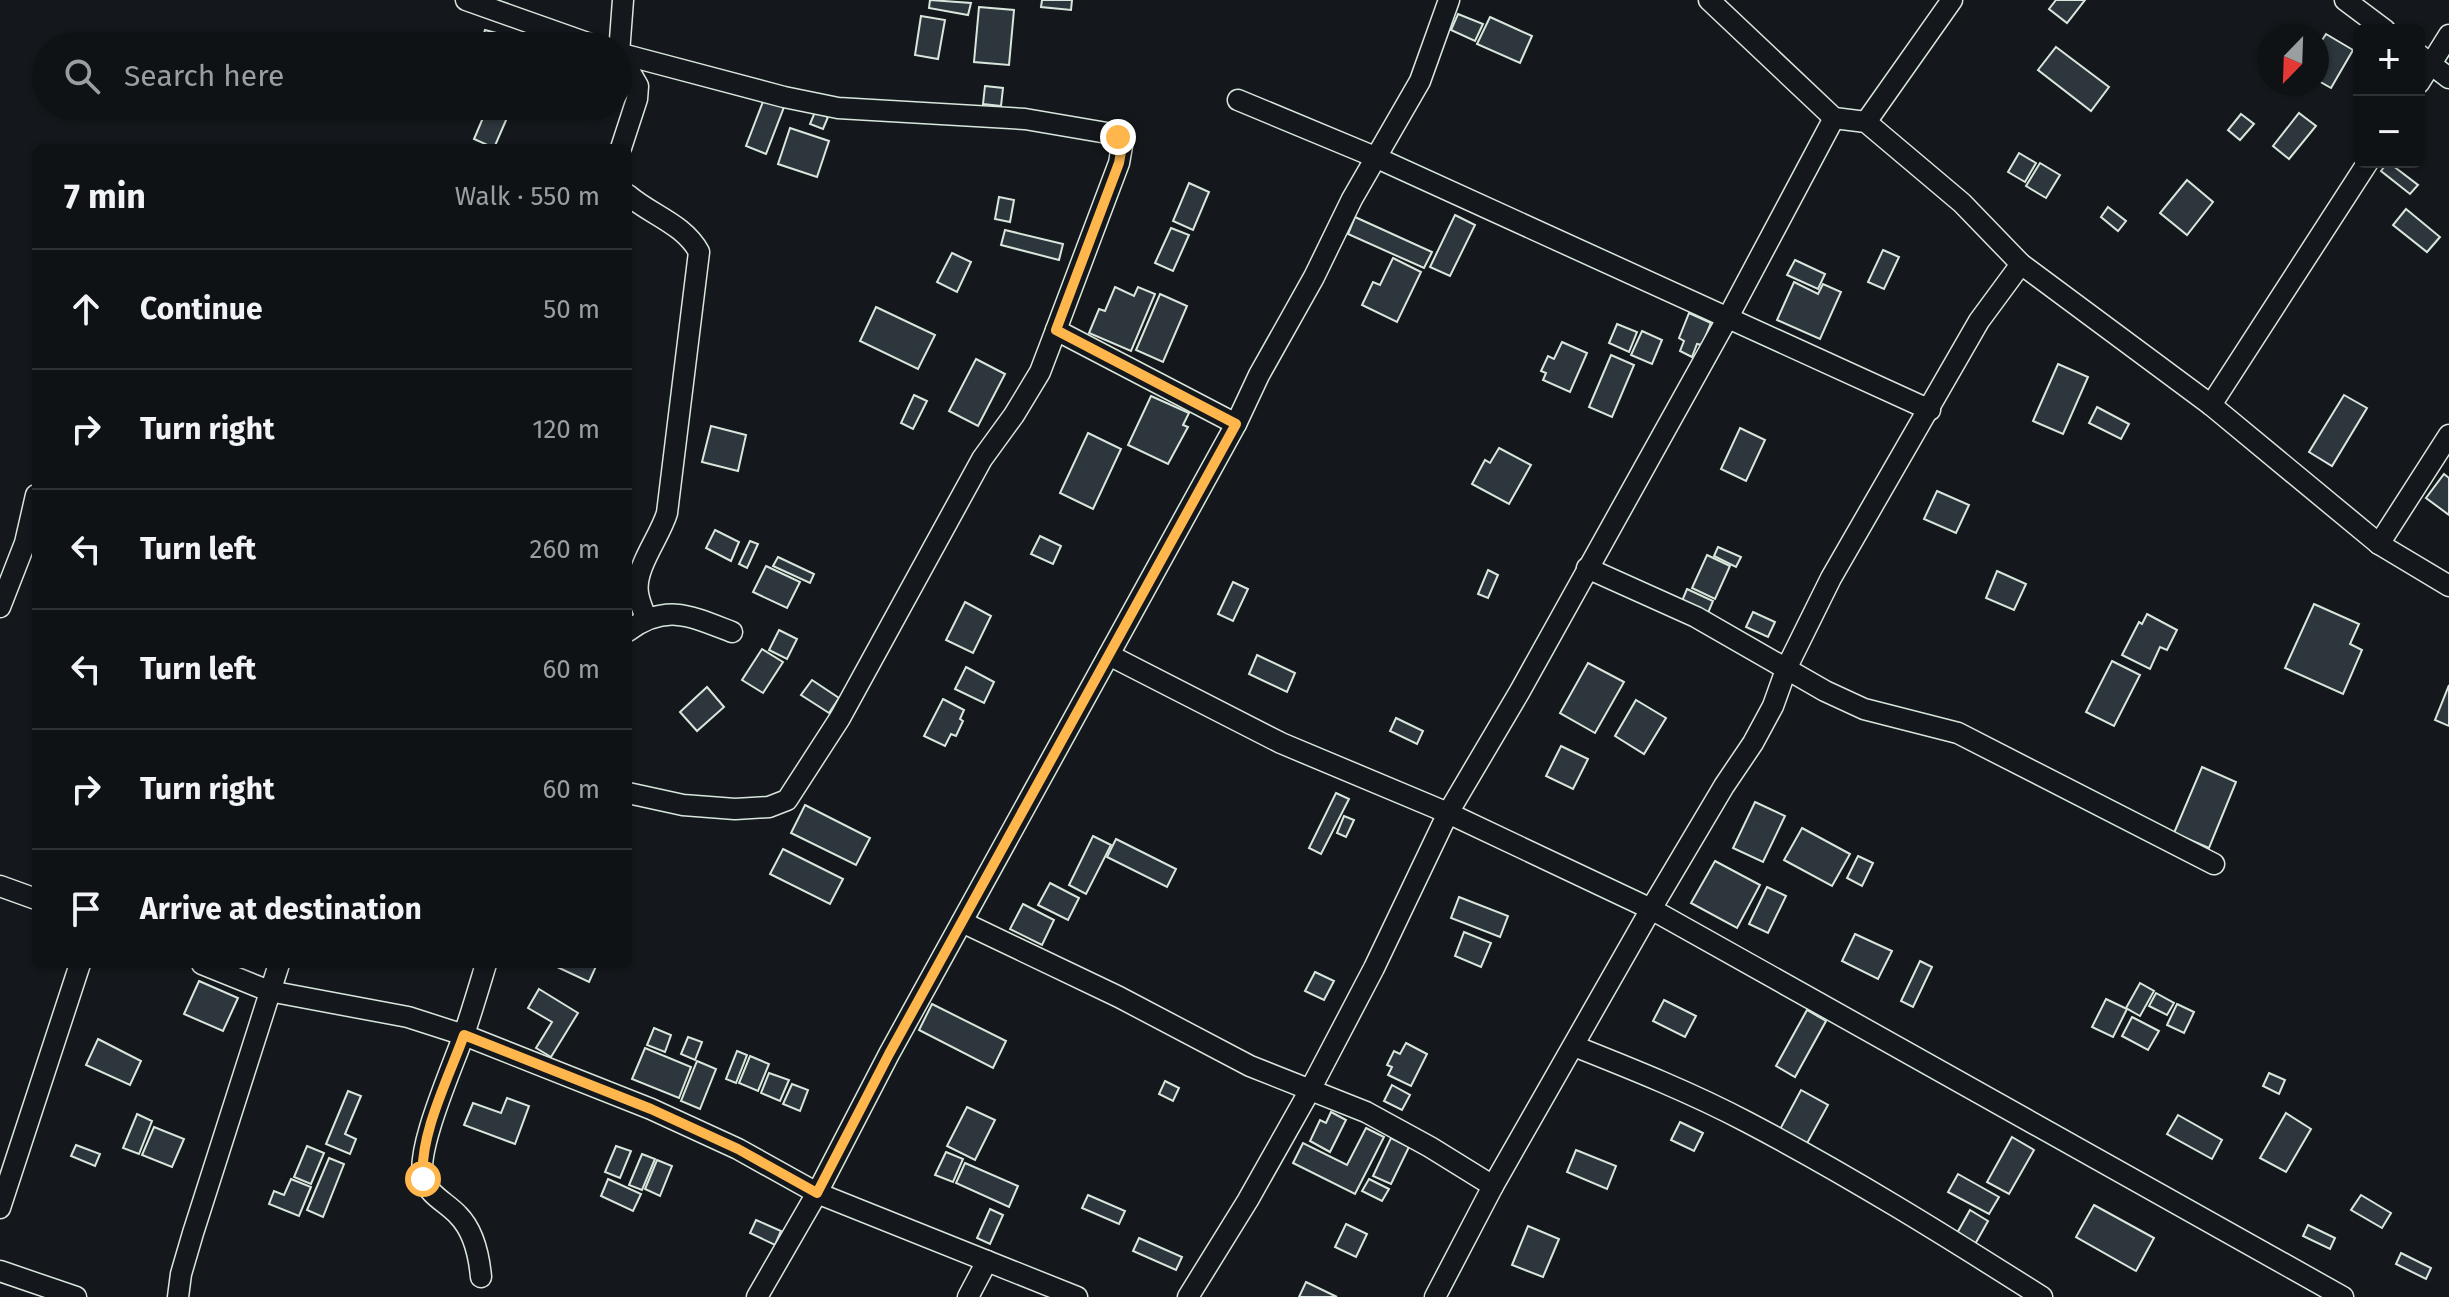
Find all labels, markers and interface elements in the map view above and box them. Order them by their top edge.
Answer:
north arrow [2257,24,2329,96]
map controls [2353,24,2425,168]
button: + [2353,24,2425,96]
search box [32,32,632,120]
icon: search [60,54,104,98]
text: Search here [124,58,284,94]
button: − [2353,96,2425,168]
route end [1100,119,1136,155]
text: 7 min [64,176,146,217]
text: Walk · 550 m [455,181,600,212]
icon: ahead [64,287,108,331]
text: Continue [140,291,263,327]
text: 50 m [543,294,600,325]
icon: right [64,407,108,451]
text: Turn right [140,411,275,447]
text: 120 m [532,414,600,445]
icon: left [64,527,108,571]
text: Turn left [140,531,256,567]
text: 260 m [530,534,600,565]
icon: left [64,647,108,691]
text: Turn left [140,651,256,687]
text: 60 m [542,654,600,685]
icon: right [64,767,108,811]
text: Turn right [140,771,275,807]
text: 60 m [542,774,600,805]
icon: arrive [64,887,108,931]
text: Arrive at destination [140,891,422,927]
route start [405,1161,441,1197]

